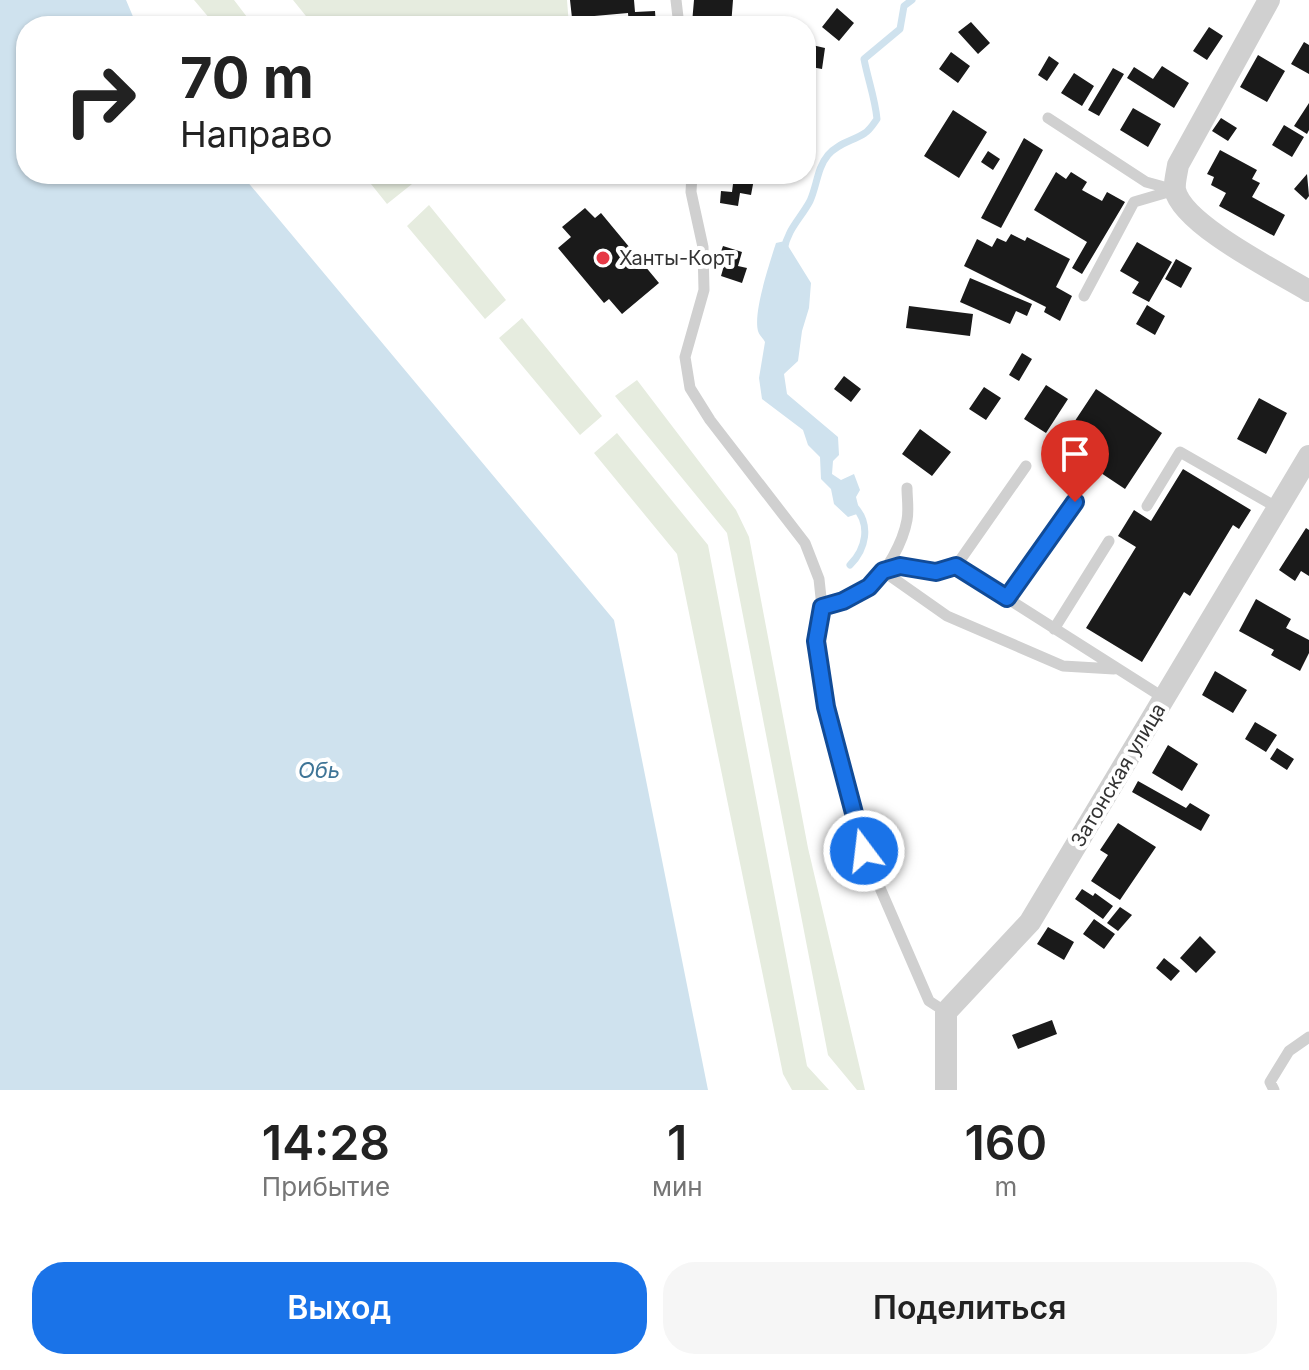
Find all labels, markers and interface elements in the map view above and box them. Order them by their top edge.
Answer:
text: 70 m [180,44,314,112]
icon: right [48,48,152,152]
text: Направо [180,112,333,156]
place label: Ханты-Корт [619,246,735,270]
marker: Ханты-Корт [594,249,612,267]
pin [1041,420,1109,502]
icon: arrive [1053,432,1097,476]
street label: Затонская улица [1066,699,1170,851]
water label: Обь [298,757,340,783]
position arrow [822,809,906,893]
text: 14:28 [262,1113,390,1172]
text: 1 [667,1113,687,1172]
text: 160 [964,1113,1047,1172]
text: Прибытие [262,1171,390,1202]
text: мин [652,1171,703,1202]
text: m [994,1171,1017,1202]
button: Выход [32,1262,647,1354]
button: Поделиться [663,1262,1277,1354]

